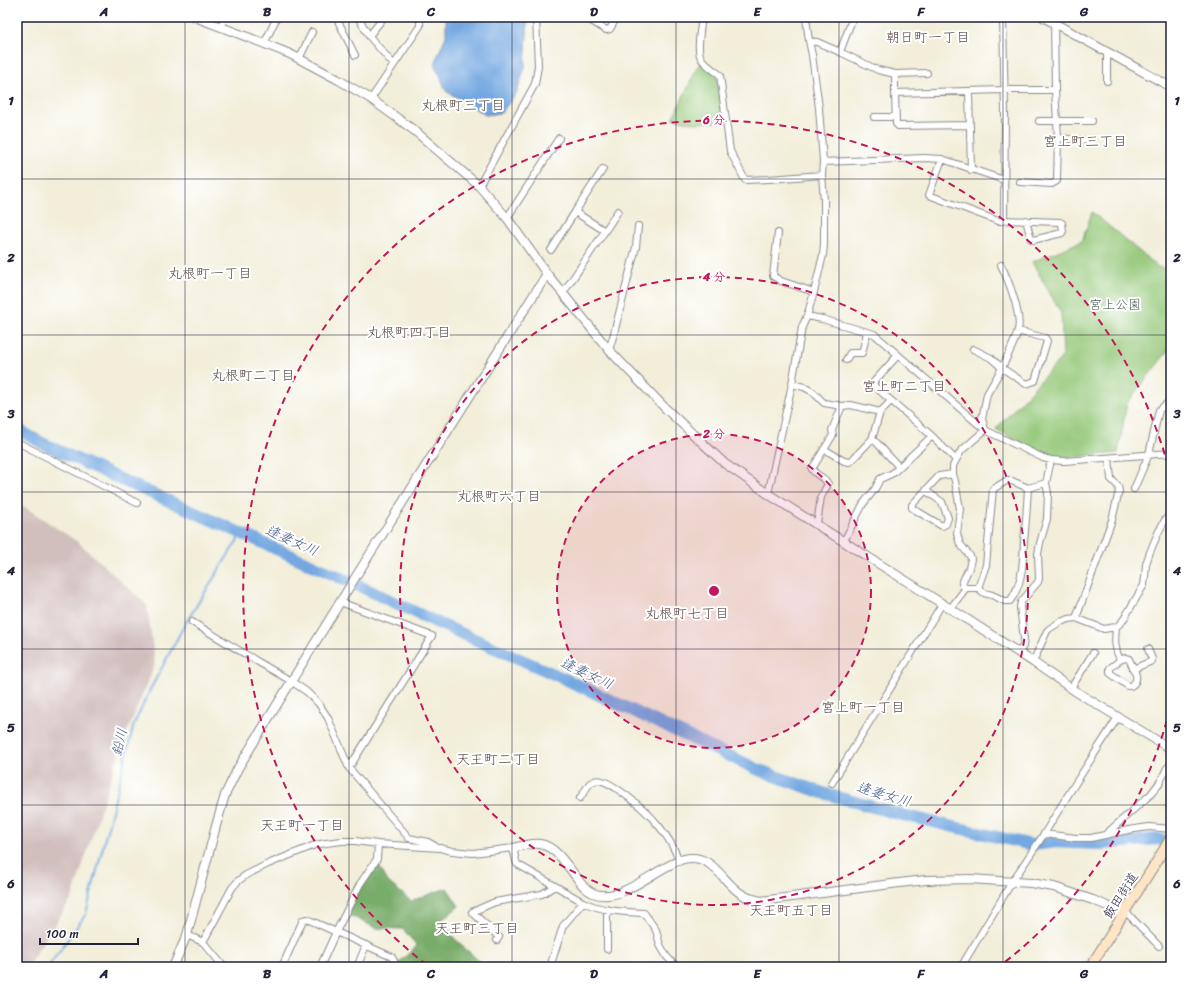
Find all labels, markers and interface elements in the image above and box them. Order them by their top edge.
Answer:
text: A [99,0,108,23]
text: B [263,0,272,23]
text: C [426,0,436,23]
text: D [590,0,598,23]
text: E [753,0,762,23]
text: F [916,0,925,23]
text: G [1079,0,1089,23]
district label: 朝日町一丁目 [886,25,970,50]
text: 1 [8,89,14,112]
text: 1 [1174,89,1180,112]
district label: 丸根町三丁目 [421,93,505,118]
text: 6 分 [702,109,725,131]
district label: 宮上町三丁目 [1043,129,1127,154]
text: 2 [6,246,15,269]
text: 2 [1172,246,1181,269]
district label: 丸根町一丁目 [168,261,252,286]
text: 4 分 [702,266,725,288]
park label: 宮上公園 [1089,293,1141,316]
district label: 丸根町四丁目 [367,320,451,345]
district label: 丸根町二丁目 [211,363,295,388]
district label: 宮上町二丁目 [862,374,946,399]
text: 3 [6,402,15,425]
text: 3 [1172,402,1181,425]
text: 2 分 [702,423,725,445]
district label: 丸根町六丁目 [457,484,541,509]
water label: 逢妻女川 [261,518,322,563]
text: 4 [6,559,16,582]
text: 4 [1172,559,1182,582]
centre of rings [707,584,721,598]
district label: 丸根町七丁目 [645,601,729,626]
water label: 逢妻女川 [556,650,617,697]
district label: 宮上町一丁目 [821,695,905,720]
text: 5 [7,716,15,739]
text: 5 [1173,716,1181,739]
water label: 鉛川 [104,726,135,759]
district label: 天王町二丁目 [456,747,540,772]
water label: 逢妻女川 [854,775,914,814]
district label: 天王町一丁目 [260,813,344,838]
street label: 飯田街道 [1097,867,1144,923]
text: 6 [6,872,15,895]
text: 6 [1172,872,1181,895]
district label: 天王町五丁目 [749,898,833,923]
district label: 天王町三丁目 [435,916,519,941]
scale bar [40,920,138,946]
text: 100 m [46,923,79,945]
text: A [99,962,108,984]
text: B [263,962,272,984]
text: C [426,962,436,984]
text: D [590,962,598,984]
text: E [753,962,762,984]
text: F [916,962,925,984]
text: G [1079,962,1089,984]

